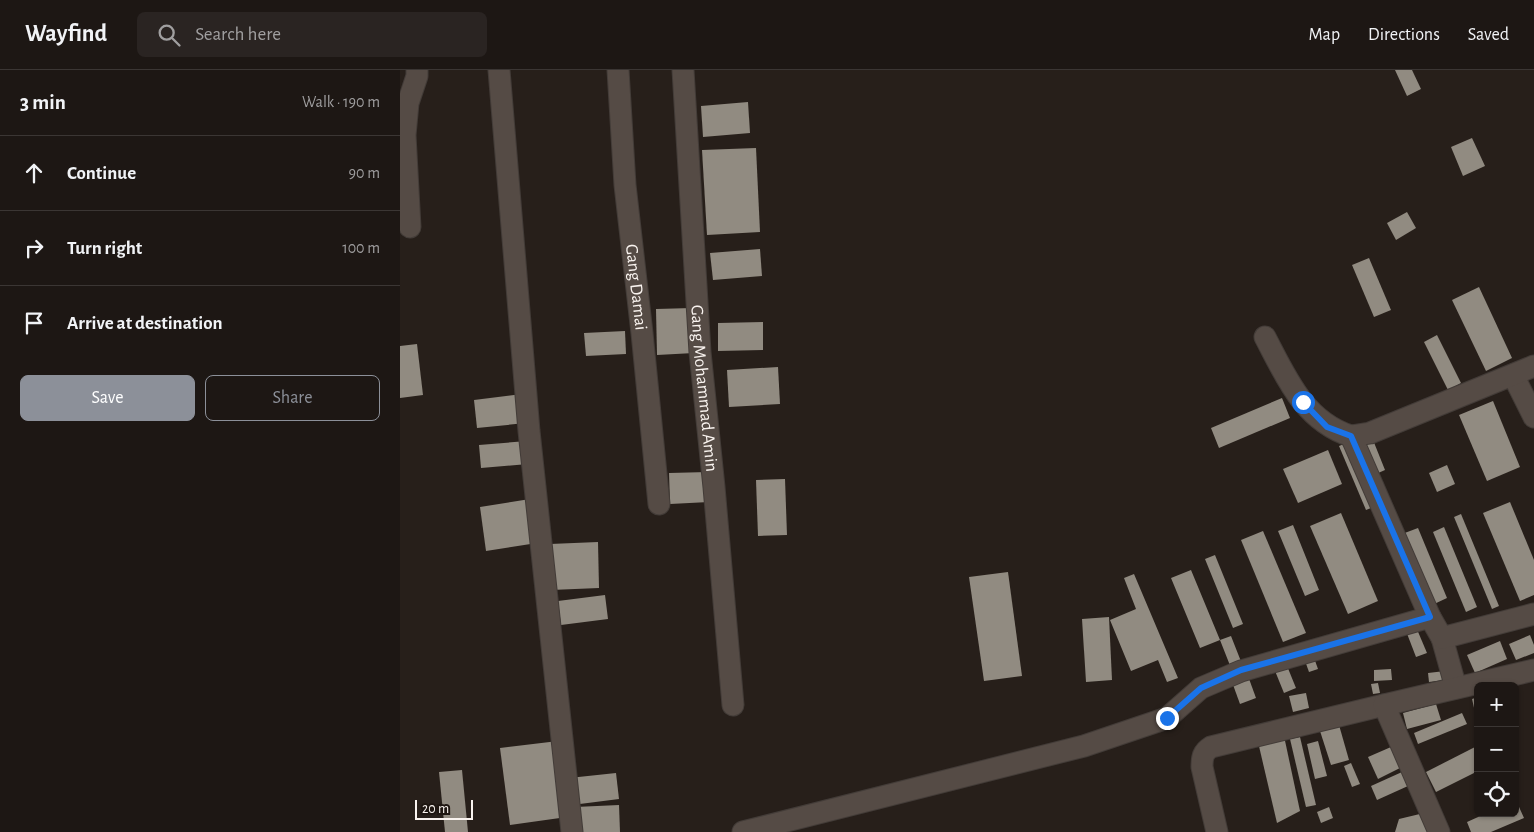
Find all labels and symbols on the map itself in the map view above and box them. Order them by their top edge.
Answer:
street label: Gang Damai [622,243,650,331]
street label: Gang Mohammad Amin [687,304,720,473]
route start [1292,391,1315,414]
route end [1156,707,1179,730]
scale bar [415,797,472,820]

